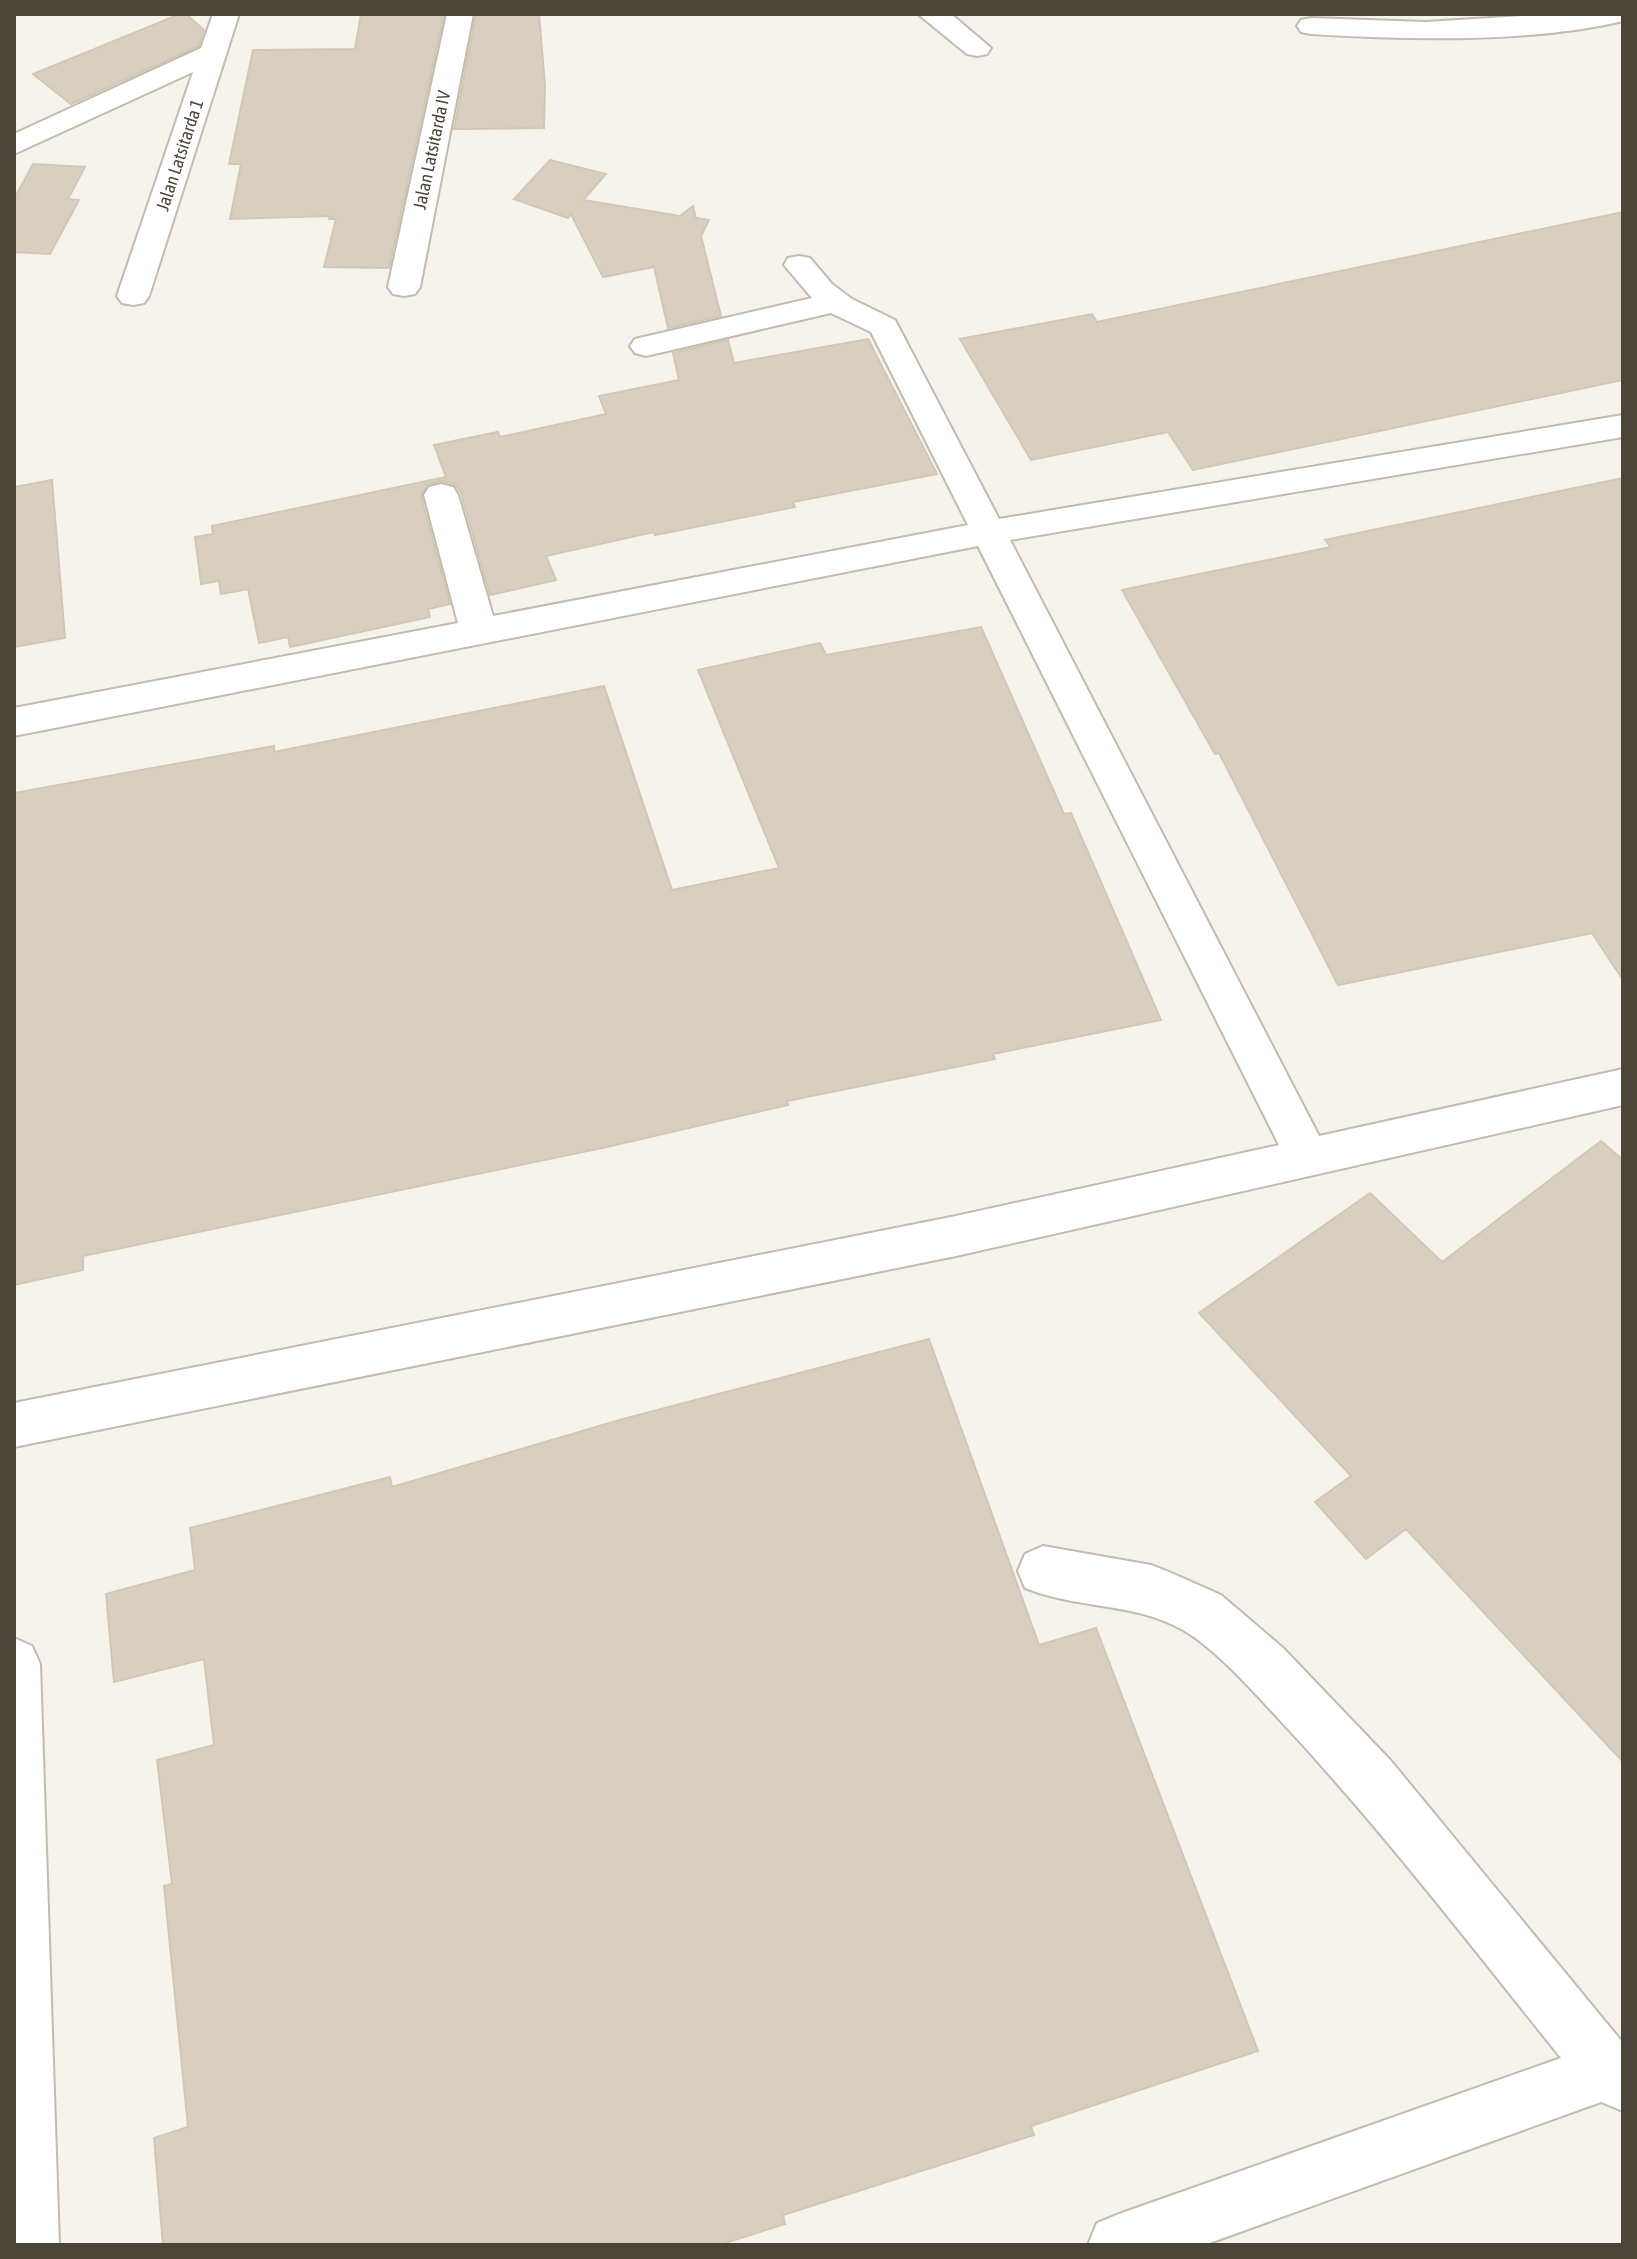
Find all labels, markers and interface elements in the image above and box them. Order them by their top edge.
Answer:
street label: Jalan Latsitarda IV [409,88,454,211]
street label: Jalan Latsitarda 1 [152,96,207,213]

